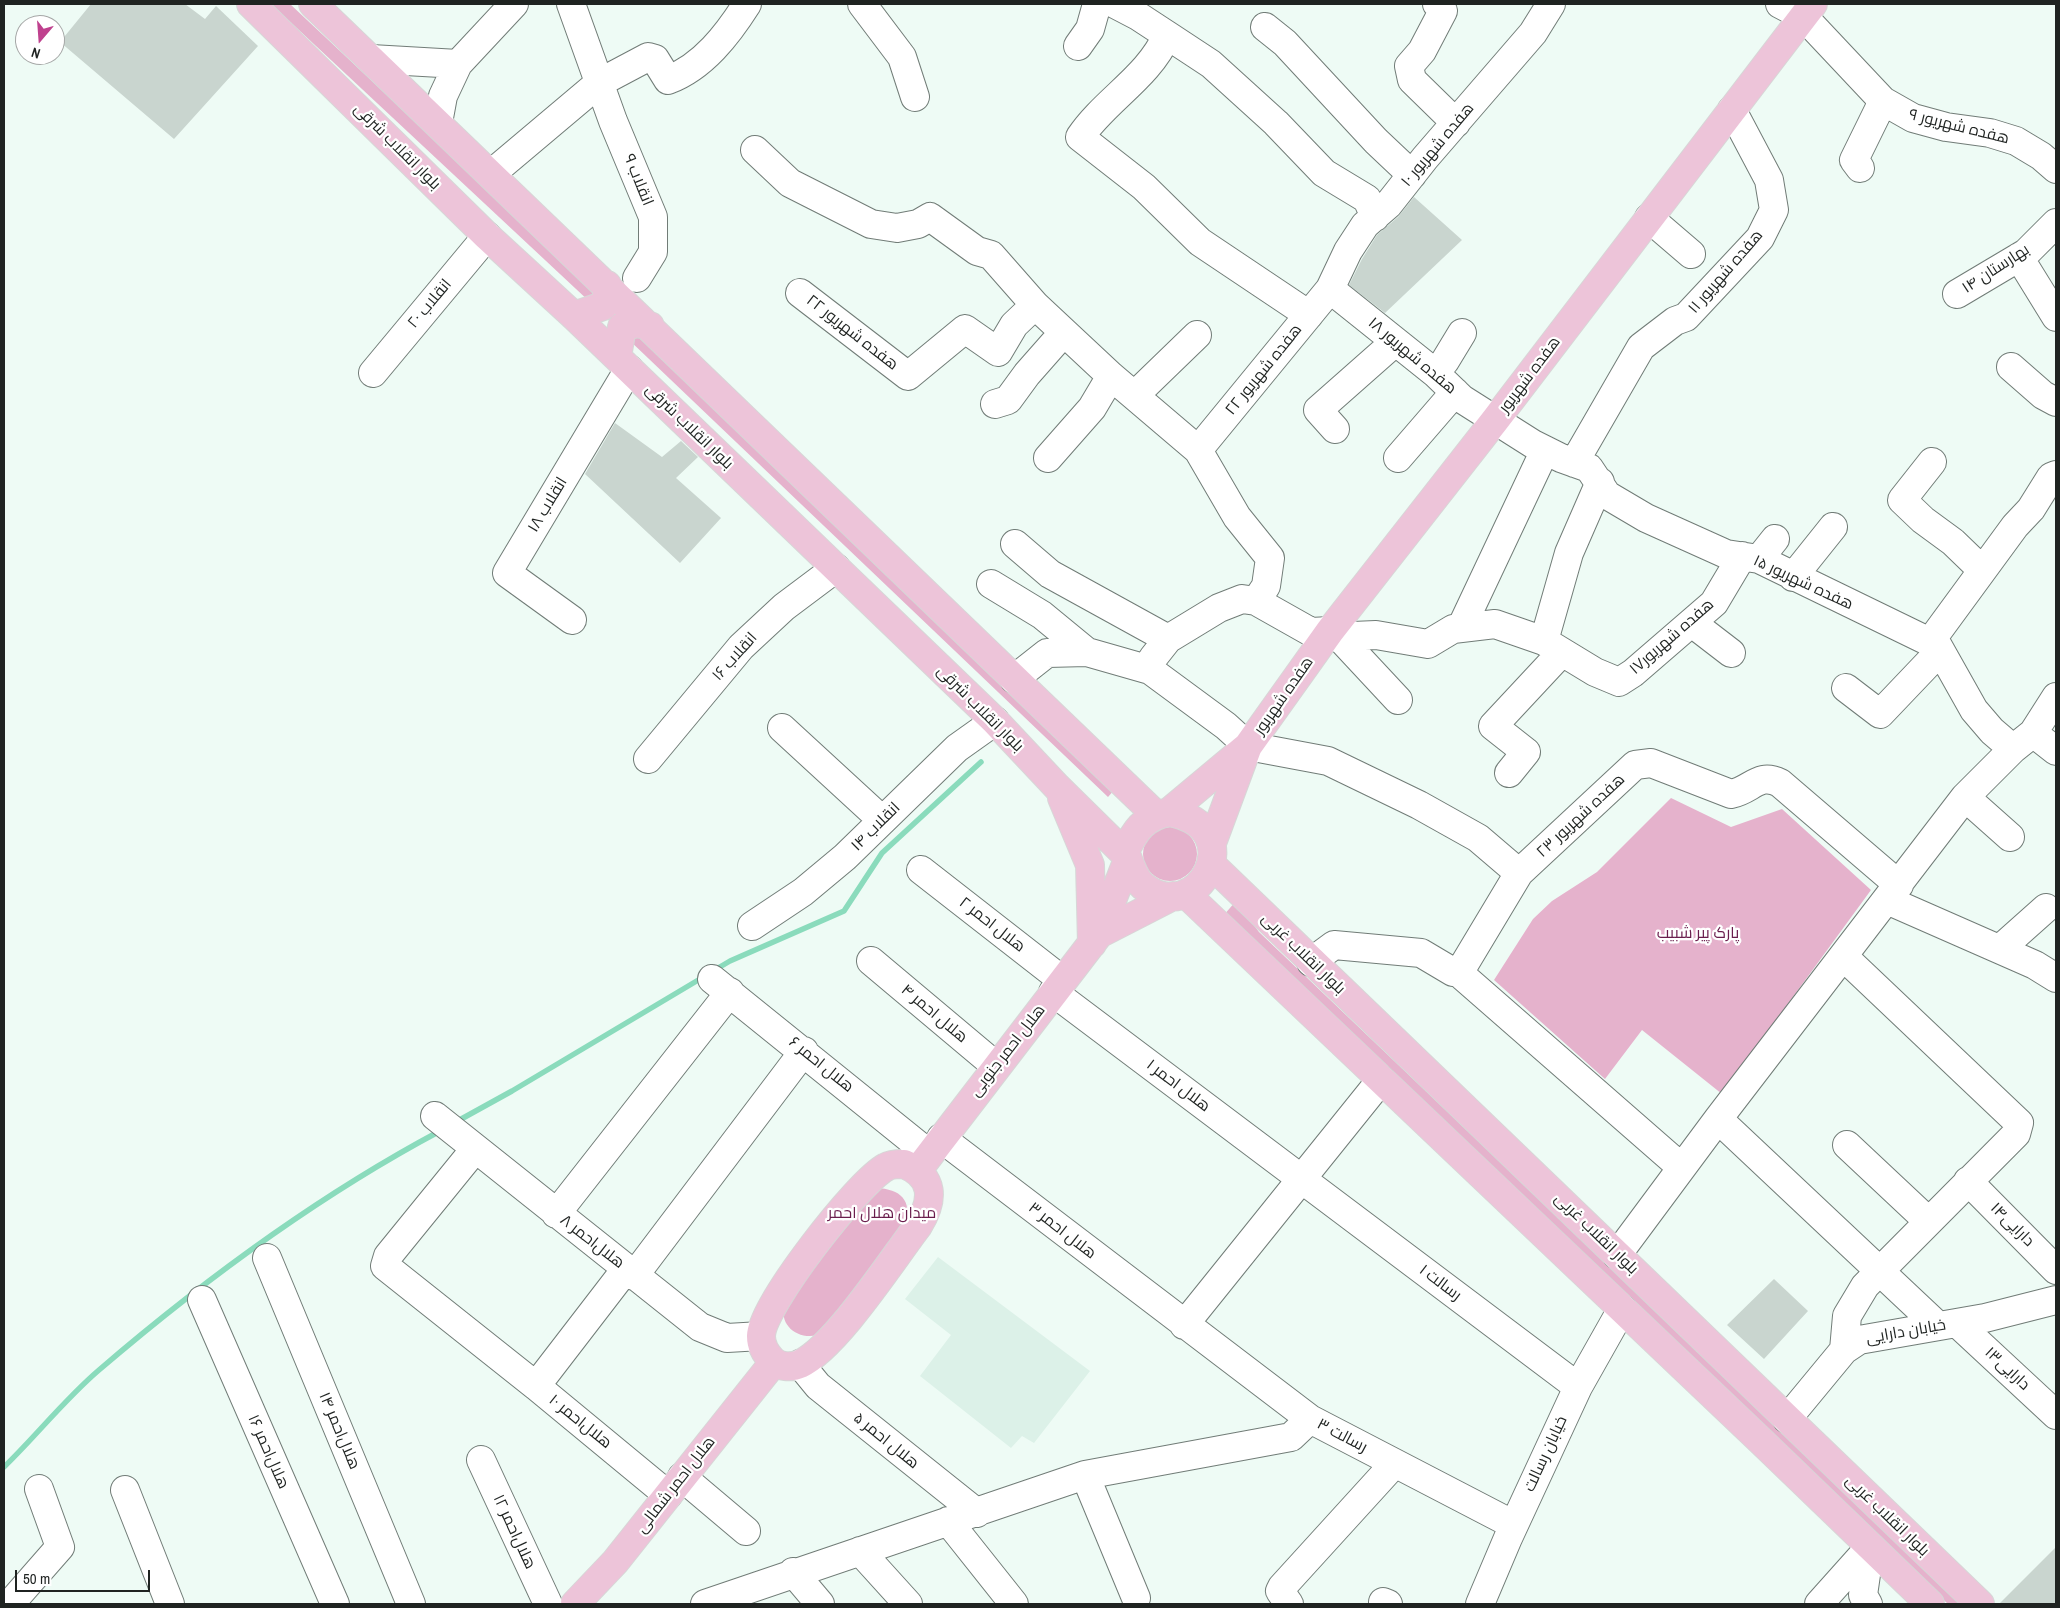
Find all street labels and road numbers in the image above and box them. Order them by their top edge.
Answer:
street label: هفده شهریور ۱۰ [1397,99,1479,191]
street label: بلوار انقلاب شرقی [350,100,444,194]
street label: هفده شهریور ۹ [1907,105,2011,149]
street label: انقلاب ۹ [619,151,657,209]
street label: هفده شهریور ۱۱ [1685,226,1767,318]
street label: بهارستان ۱۴ [1959,240,2033,298]
street label: انقلاب ۲۰ [404,276,456,332]
street label: هفده شهریور ۲۲ [802,291,902,375]
street label: هفده شهریور ۱۸ [1364,313,1460,399]
street label: هفده شهریور ۲۲ [1222,321,1306,419]
street label: هفده شهریور [1495,333,1565,417]
street label: بلوار انقلاب شرقی [641,380,737,474]
street label: انقلاب ۱۸ [524,474,572,536]
street label: هفده شهریور ۱۵ [1750,551,1856,615]
street label: هفده شهریور۱۷ [1626,595,1718,679]
street label: انقلاب ۱۶ [708,629,762,685]
street label: هفده شهریور [1250,653,1318,739]
street label: بلوار انقلاب شرقی [933,662,1027,756]
street label: هفده شهریور ۲۳ [1533,770,1629,862]
street label: انقلاب ۱۴ [848,799,904,855]
street label: هلال احمر ۲ [955,893,1029,957]
street label: بلوار انقلاب غربی [1257,909,1349,999]
street label: هلال احمر ۴ [897,981,971,1047]
street label: هلال احمر جنوبی [966,1001,1050,1101]
street label: هلال احمر ۶ [785,1033,857,1097]
street label: هلال احمر ۱ [1142,1056,1214,1116]
street label: بلوار انقلاب غربی [1550,1189,1642,1279]
street label: هلال احمر ۳ [1024,1198,1100,1264]
street label: دارایی۱۴ [1986,1199,2038,1251]
street label: هلال‌احمر ۸ [556,1211,628,1273]
street label: رسالت ۱ [1415,1261,1465,1305]
street label: خیابان دارایی [1865,1316,1947,1348]
street label: دارایی۱۳ [1980,1343,2034,1395]
street label: هلال‌احمر ۱۴ [314,1389,364,1473]
street label: هلال‌احمر ۱۰ [545,1391,615,1453]
street label: هلال احمر ۵ [849,1409,923,1473]
street label: هلال‌احمر ۱۶ [243,1412,293,1492]
street label: خیابان رسالت [1520,1413,1572,1495]
street label: رسالت ۳ [1314,1415,1370,1457]
street label: هلال احمر شمالی [632,1433,720,1537]
street label: بلوار انقلاب غربی [1841,1471,1933,1561]
street label: هلال‌احمر ۱۲ [488,1492,540,1572]

